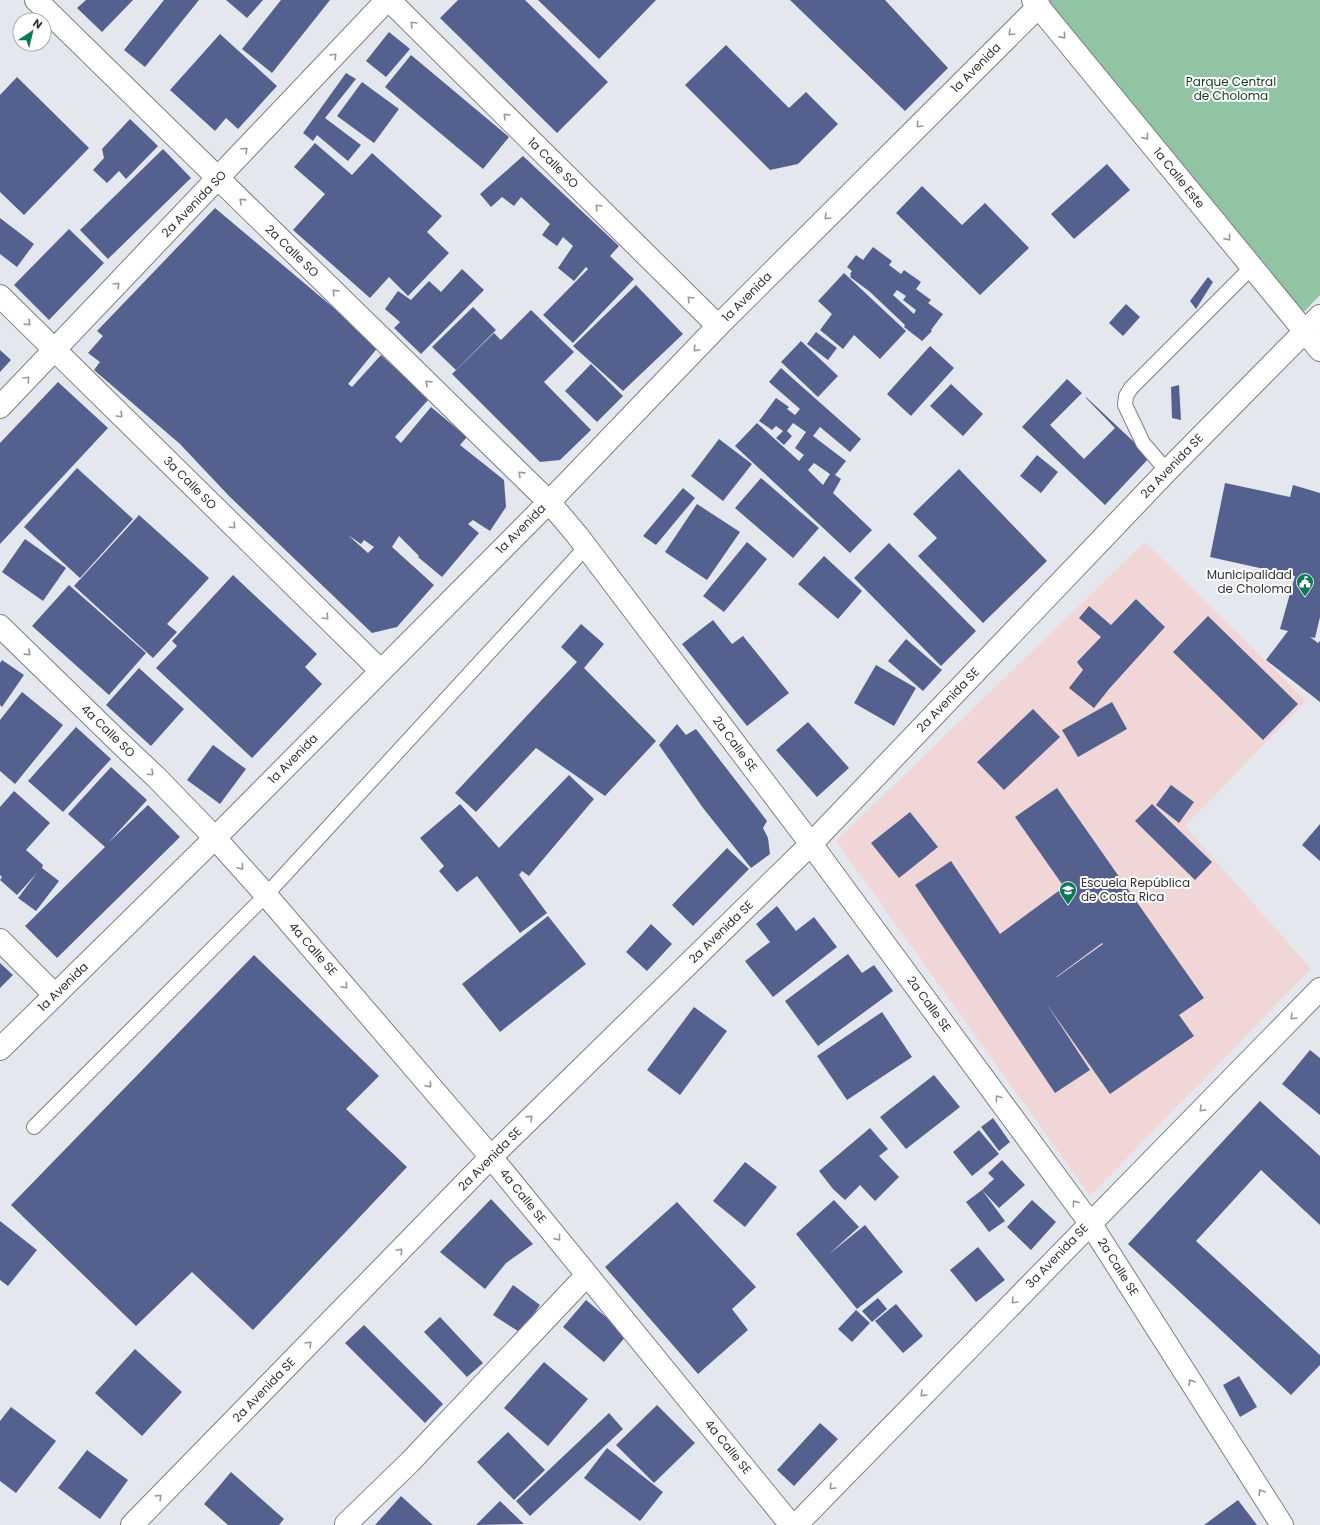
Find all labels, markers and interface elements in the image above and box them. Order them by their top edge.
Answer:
north arrow [12,12,52,52]
text: N [30,15,46,33]
one-way arrow [410,21,418,29]
one-way arrow [1008,28,1016,36]
one-way arrow [1059,32,1066,39]
street label: 1a Avenida [947,39,1004,96]
one-way arrow [330,53,337,61]
park label: Parque Central de Choloma [1186,73,1276,104]
one-way arrow [503,113,511,121]
one-way arrow [916,120,924,128]
one-way arrow [1141,132,1148,139]
street label: 1a Calle SO [524,133,583,192]
street label: 1a Calle Este [1150,144,1209,212]
one-way arrow [240,147,248,155]
street label: 2a Avenida SO [157,166,230,241]
one-way arrow [239,199,247,206]
one-way arrow [595,204,603,212]
one-way arrow [824,212,832,220]
street label: 2a Calle SO [262,221,323,281]
one-way arrow [1223,233,1230,240]
street label: 1a Avenida [718,268,775,325]
one-way arrow [112,282,119,290]
one-way arrow [332,290,340,297]
one-way arrow [687,296,695,304]
one-way arrow [23,319,31,326]
one-way arrow [693,344,701,352]
one-way arrow [22,376,30,384]
one-way arrow [425,380,433,388]
one-way arrow [116,410,123,418]
street label: 2a Avenida SE [1136,430,1207,502]
street label: 3a Calle SO [160,452,221,513]
one-way arrow [518,471,526,479]
street label: 1a Avenida [492,500,549,557]
one-way arrow [228,521,236,528]
place label: Municipalidad de Choloma [1207,566,1292,597]
public building icon: Municipalidad de Choloma [1295,572,1315,597]
one-way arrow [321,612,329,620]
one-way arrow [23,648,31,656]
street label: 2a Avenida SE [912,664,983,736]
street label: 4a Calle SO [78,700,139,761]
street label: 2a Calle SE [709,712,762,775]
street label: 1a Avenida [264,730,321,787]
one-way arrow [147,768,154,775]
one-way arrow [236,863,243,870]
place label: Escuela República de Costa Rica [1081,874,1190,905]
school or university icon: Escuela República de Costa Rica [1058,880,1078,905]
street label: 2a Avenida SE [685,896,757,967]
street label: 4a Calle SE [285,918,341,979]
street label: 1a Avenida [34,958,92,1015]
street label: 2a Calle SE [903,972,955,1035]
one-way arrow [340,982,347,989]
one-way arrow [1290,1012,1298,1020]
one-way arrow [425,1080,432,1088]
one-way arrow [995,1095,1003,1102]
one-way arrow [1199,1104,1206,1112]
one-way arrow [525,1116,533,1123]
street label: 2a Avenida SE [454,1123,525,1194]
street label: 4a Calle SE [496,1165,551,1227]
one-way arrow [1073,1200,1080,1207]
street label: 3a Avenida SE [1021,1220,1092,1292]
one-way arrow [553,1234,560,1241]
street label: 2a Calle SE [1094,1235,1143,1299]
one-way arrow [395,1248,402,1256]
one-way arrow [1011,1296,1019,1304]
one-way arrow [304,1341,312,1349]
street label: 2a Avenida SE [228,1354,299,1426]
one-way arrow [1189,1380,1196,1387]
one-way arrow [920,1389,928,1397]
street label: 4a Calle SE [701,1416,756,1478]
one-way arrow [830,1482,837,1490]
one-way arrow [1259,1489,1266,1496]
one-way arrow [155,1494,162,1502]

